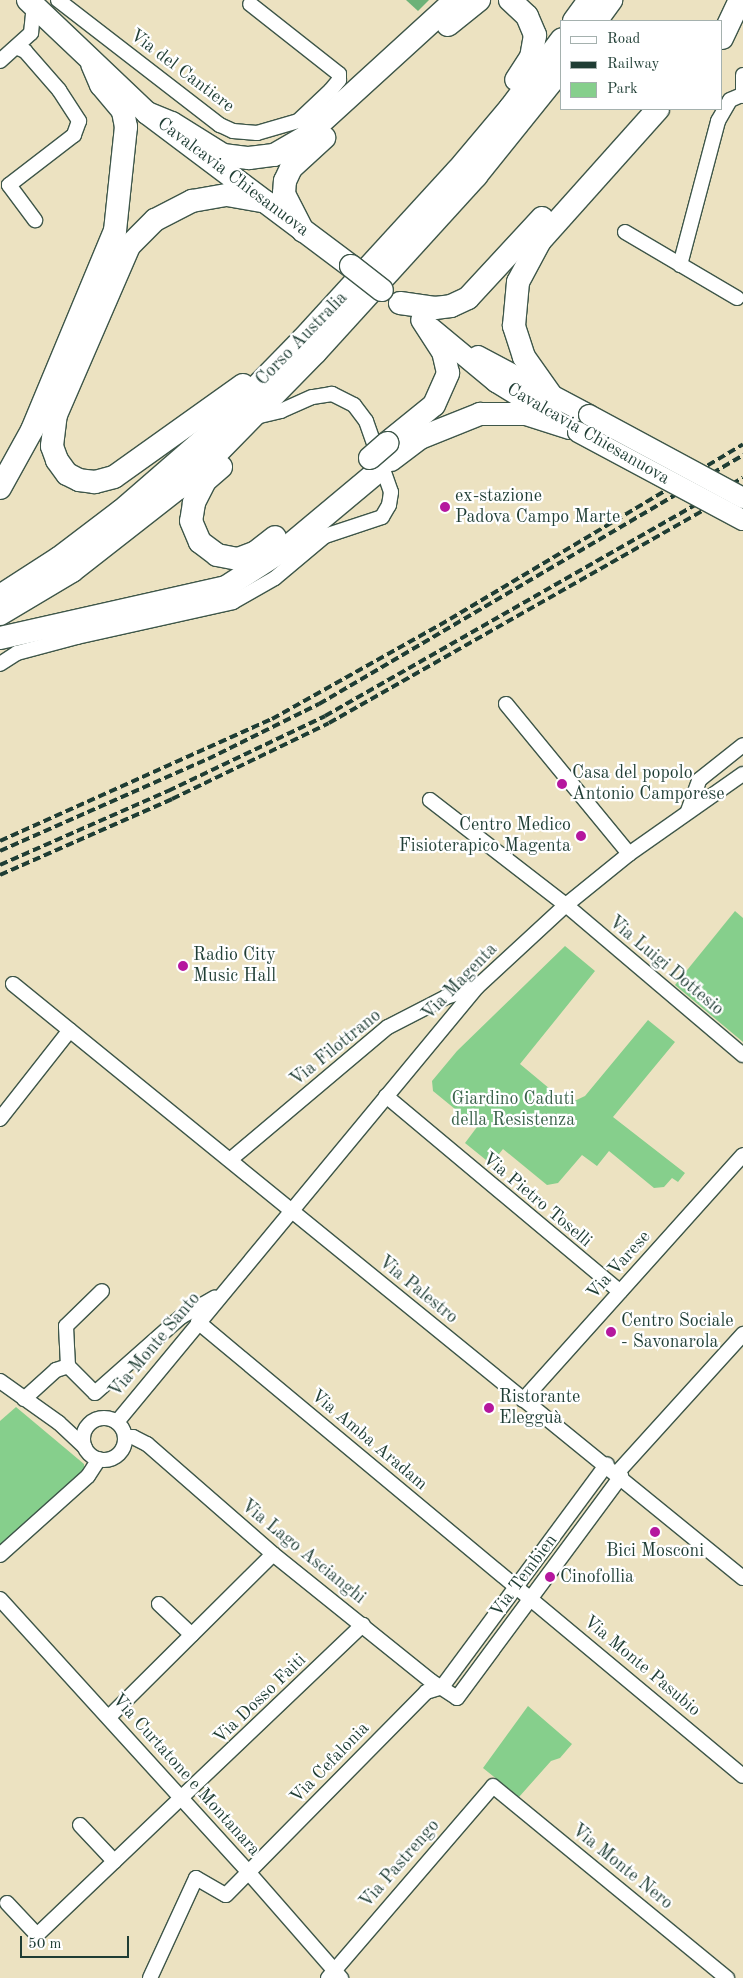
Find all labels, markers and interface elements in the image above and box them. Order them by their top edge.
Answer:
legend [560,20,723,110]
street label: Via del Cantiere [125,25,239,117]
text: Road [607,32,640,47]
text: Railway [607,57,660,72]
text: Park [607,82,638,97]
street label: Cavalcavia Chiesanuova [153,113,313,241]
street label: Corso Australia [252,287,352,391]
street label: Cavalcavia Chiesanuova [503,378,673,490]
place label: ex-stazione Padova Campo Marte [455,486,620,528]
marker: ex-stazione Padova Campo Marte [439,501,451,513]
place label: Casa del popolo Antonio Camporese [572,763,724,806]
marker: Casa del popolo Antonio Camporese [556,778,568,790]
place label: Centro Medico Fisioterapico Magenta [399,815,571,858]
marker: Centro Medico Fisioterapico Magenta [575,830,587,842]
street label: Via Luigi Dottesio [604,912,728,1020]
street label: Via Magenta [418,939,502,1025]
place label: Radio City Music Hall [193,945,276,988]
marker: Radio City Music Hall [177,960,189,972]
street label: Via Filottrano [286,1005,386,1091]
park label: Giardino Caduti della Resistenza [451,1089,575,1132]
street label: Via Pietro Toselli [478,1148,596,1252]
street label: Via Varese [583,1226,655,1304]
street label: Via Palestro [374,1251,462,1329]
street label: Via Monte Santo [105,1288,205,1402]
place label: Centro Sociale - Savonarola [621,1311,734,1354]
marker: Centro Sociale - Savonarola [605,1326,617,1338]
street label: Via Amba Aradam [306,1385,432,1495]
place label: Ristorante Elegguà [499,1387,580,1430]
marker: Ristorante Elegguà [483,1402,495,1414]
street label: Via Lago Ascianghi [236,1495,370,1609]
marker: Bici Mosconi [649,1526,661,1538]
street label: Via Tembien [486,1530,562,1622]
place label: Bici Mosconi [606,1540,704,1562]
place label: Cinofollia [560,1566,634,1588]
marker: Cinofollia [544,1571,556,1583]
street label: Via Monte Pasubio [579,1611,705,1721]
street label: Via Dosso Faiti [209,1649,311,1749]
street label: Via Curtatone e Montanara [107,1689,265,1861]
street label: Via Cefalonia [286,1718,374,1808]
street label: Via Pastrengo [356,1815,444,1913]
street label: Via Monte Nero [567,1820,677,1914]
scale bar [22,1926,131,1958]
text: 50 m [28,1937,62,1952]

